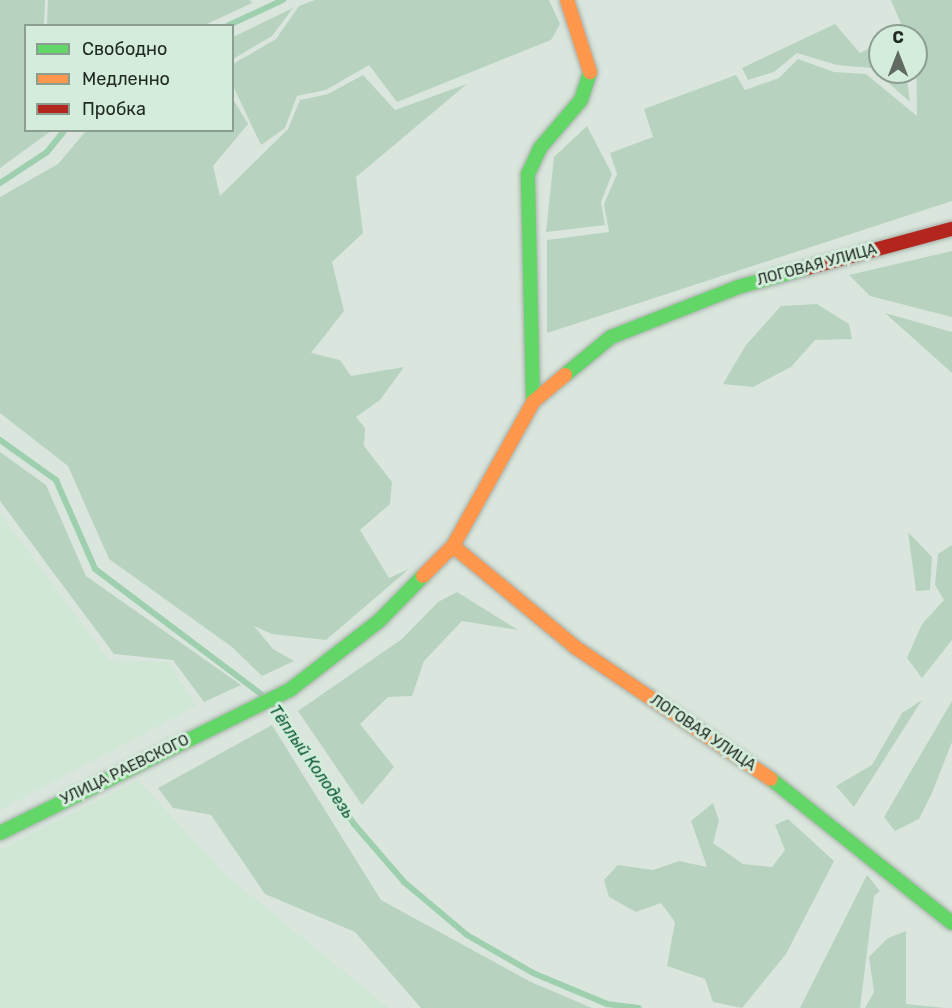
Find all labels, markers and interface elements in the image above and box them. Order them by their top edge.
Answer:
legend [24,24,234,132]
north arrow [868,24,928,84]
text: С [892,28,904,47]
text: Свободно [82,38,167,60]
text: Медленно [82,68,170,90]
text: Пробка [82,98,146,120]
street label: ЛОГОВАЯ УЛИЦА [755,240,879,290]
street label: ЛОГОВАЯ УЛИЦА [647,691,759,775]
water label: Тёплый Колодезь [265,702,357,822]
street label: УЛИЦА РАЕВСКОГО [58,731,192,809]

